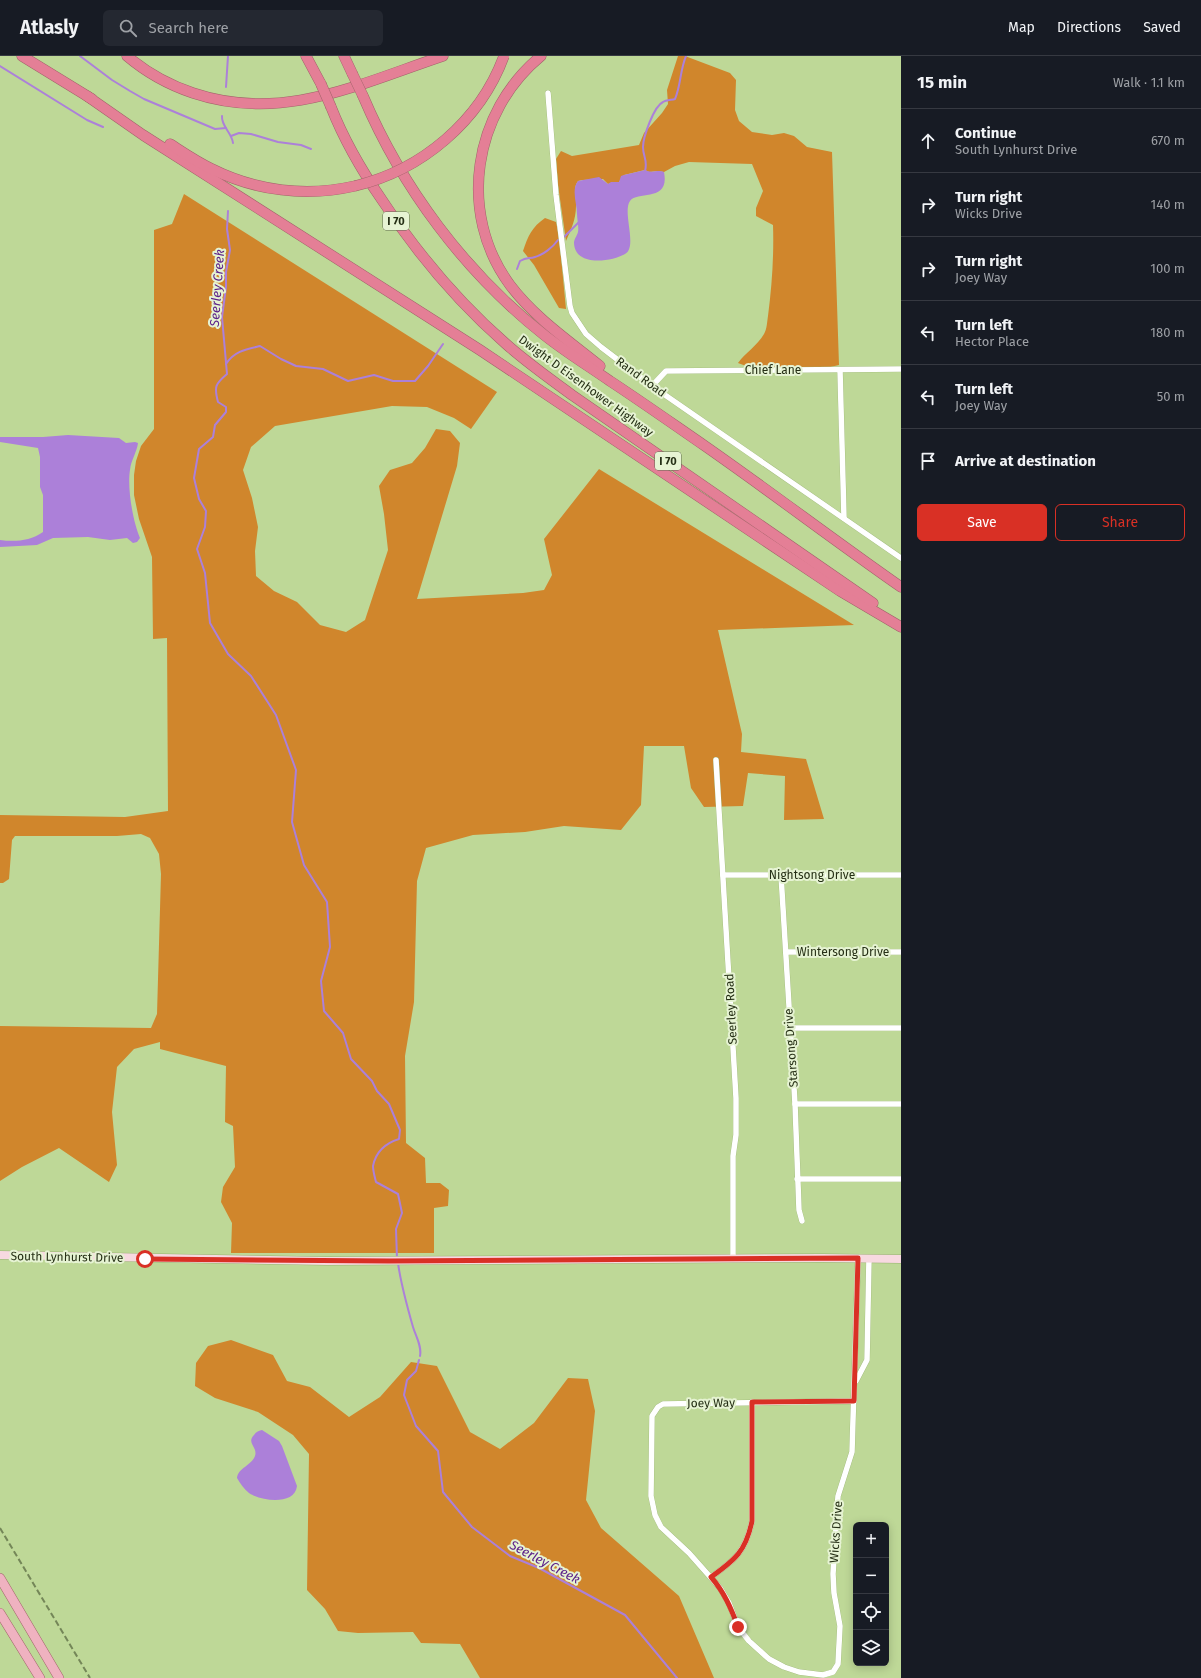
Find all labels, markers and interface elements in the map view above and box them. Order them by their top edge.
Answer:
search box [103,10,383,46]
text: Atlasly [20,16,79,39]
icon: search [117,17,139,39]
text: Search here [149,19,229,37]
text: Map [1008,19,1035,36]
text: Directions [1057,19,1121,36]
text: Saved [1143,19,1181,36]
text: 15 min [917,72,967,93]
text: Walk · 1.1 km [1113,75,1185,90]
text: Continue [955,124,1016,142]
icon: ahead [917,130,939,152]
text: 670 m [1151,133,1185,148]
text: South Lynhurst Drive [955,142,1077,157]
text: Turn right [955,188,1022,206]
icon: right [917,194,939,216]
text: 140 m [1151,197,1185,212]
text: Wicks Drive [955,206,1022,221]
road number: I 70 [383,212,409,230]
water label: Seerley Creek [207,249,227,328]
text: Turn right [955,252,1022,270]
icon: right [917,258,939,280]
text: 100 m [1150,261,1185,276]
text: Joey Way [955,270,1007,285]
text: Turn left [955,316,1013,334]
icon: left [917,322,939,344]
text: 180 m [1150,325,1185,340]
street label: Dwight D Eisenhower Highway [516,332,656,440]
text: Hector Place [955,334,1029,349]
street label: Rand Road [613,354,669,400]
street label: Chief Lane [745,363,801,377]
text: Turn left [955,380,1013,398]
icon: left [917,386,939,408]
text: 50 m [1157,389,1185,404]
text: Joey Way [955,398,1007,413]
icon: arrive [917,450,939,472]
road number: I 70 [655,452,681,470]
text: Arrive at destination [955,452,1096,470]
button: Save [917,504,1047,541]
button: Share [1055,504,1185,541]
street label: Nightsong Drive [769,868,855,882]
street label: Wintersong Drive [797,945,889,959]
street label: Seerley Road [722,973,740,1045]
street label: Starsong Drive [781,1008,801,1088]
street label: South Lynhurst Drive [10,1249,124,1265]
route start [136,1250,154,1268]
street label: Joey Way [687,1396,735,1410]
street label: Wicks Drive [827,1501,845,1563]
map controls [853,1522,889,1666]
button: + [853,1522,889,1558]
water label: Seerley Creek [506,1537,583,1587]
button: − [853,1558,889,1594]
button: locate [853,1594,889,1630]
route end [729,1618,747,1636]
button: layers [853,1630,889,1666]

